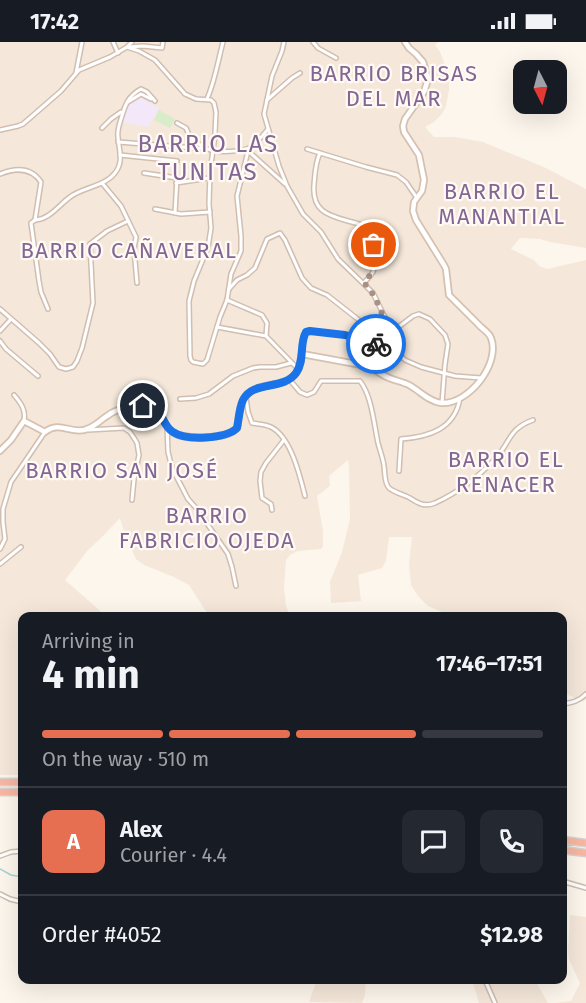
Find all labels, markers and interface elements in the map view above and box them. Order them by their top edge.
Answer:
text: 17:42 [30,8,79,35]
district label: BARRIO BRISAS DEL MAR [309,60,479,112]
north arrow [513,60,567,114]
map controls [513,60,567,114]
district label: BARRIO LAS TUNITAS [137,130,279,186]
district label: BARRIO EL MANANTIAL [438,178,566,230]
pin [348,219,399,270]
icon: bag [357,228,390,261]
district label: BARRIO CAÑAVERAL [20,237,238,264]
courier [346,314,406,374]
icon: bike [360,328,393,361]
pin [117,380,168,431]
icon: home [126,389,159,422]
district label: BARRIO EL RENACER [448,446,564,498]
district label: BARRIO SAN JOSÉ [25,457,219,484]
district label: BARRIO FABRICIO OJEDA [119,502,295,554]
text: Arriving in [42,629,135,653]
text: 17:46–17:51 [436,650,543,677]
text: 4 min [42,652,140,698]
text: On the way · 510 m [42,747,209,771]
button: chat [402,810,465,873]
button: phone [480,810,543,873]
text: Alex [120,816,163,843]
text: A [67,828,80,855]
text: Courier · 4.4 [120,843,227,867]
text: Order #4052 [42,921,162,948]
text: $12.98 [480,921,543,948]

